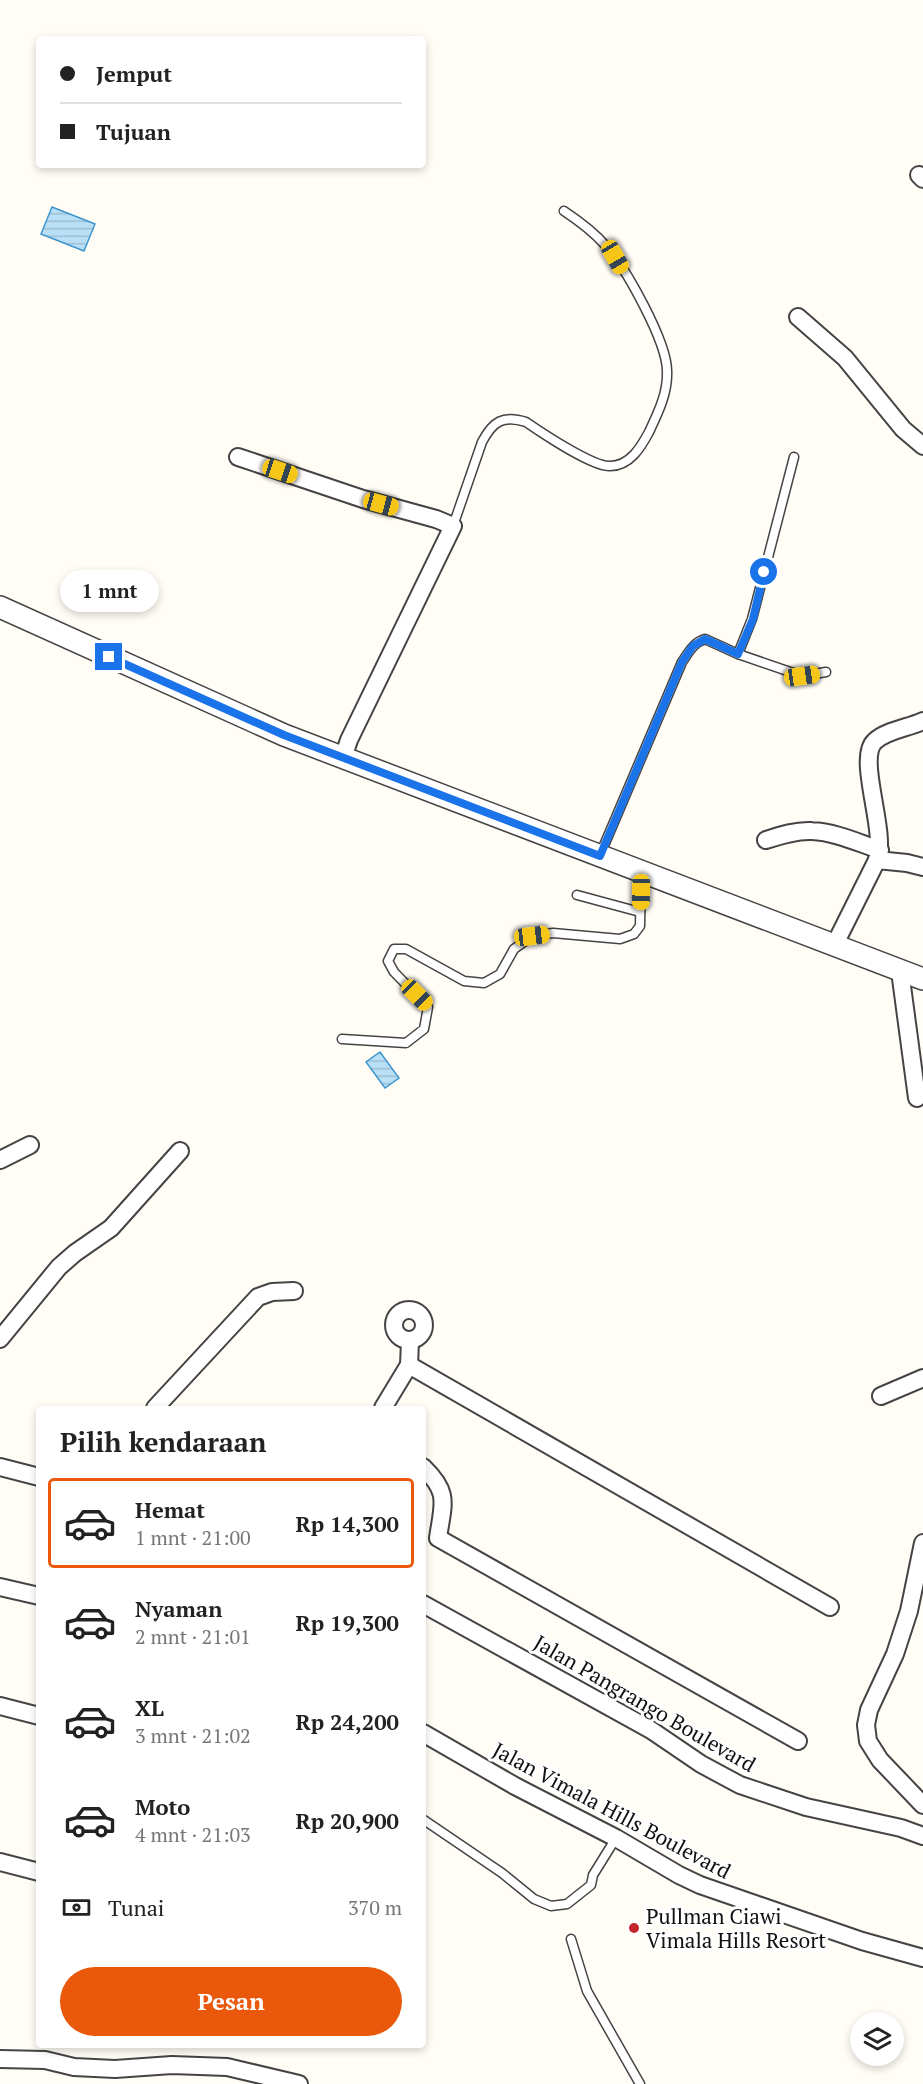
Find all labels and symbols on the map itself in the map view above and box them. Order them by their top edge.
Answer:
car [598,237,632,277]
car [260,457,300,485]
car [361,491,401,517]
route start [750,558,777,585]
callout: 1 mnt [60,570,158,612]
route end [95,643,122,670]
car [783,665,821,687]
car [632,874,650,910]
car [513,925,551,947]
car [398,976,436,1014]
street label: Jalan Pangrango Boulevard [529,1628,761,1778]
street label: Jalan Vimala Hills Boulevard [488,1735,736,1885]
place label: Pullman Ciawi Vimala Hills Resort [646,1902,826,1954]
marker: Pullman Ciawi Vimala Hills Resort [627,1921,641,1935]

